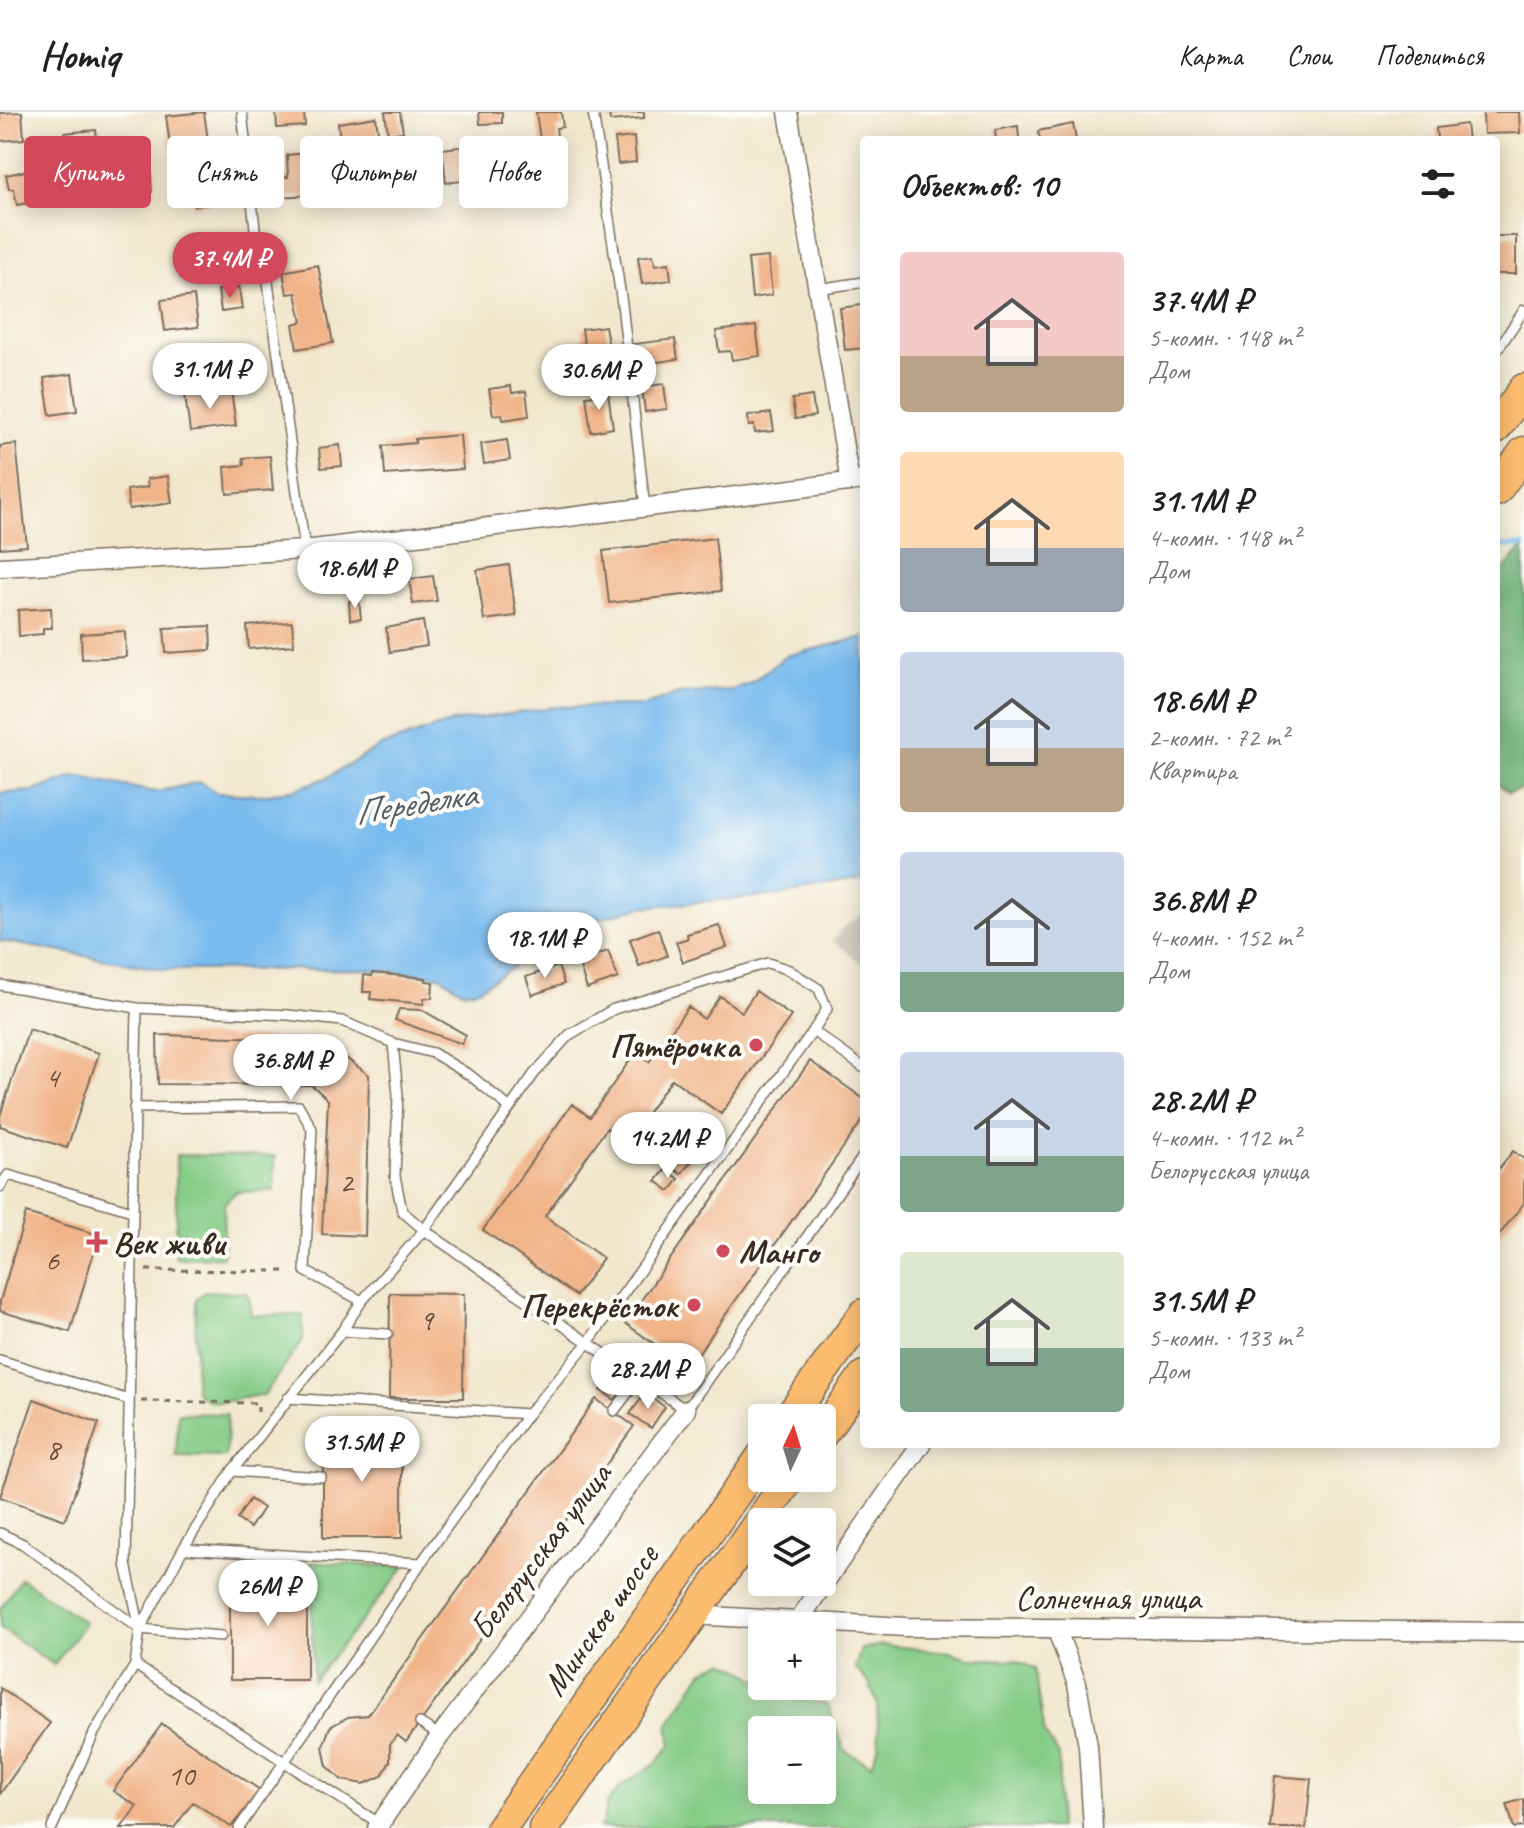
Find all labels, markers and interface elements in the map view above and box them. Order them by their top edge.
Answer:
text: Homiq [40,32,119,79]
text: Карта [1179,38,1243,73]
text: Слои [1287,38,1332,73]
text: Поделиться [1376,38,1484,73]
chip: Купить [24,136,151,208]
chip: Снять [167,136,284,208]
chip: Фильтры [300,136,443,208]
chip: Новое [459,136,568,208]
icon: filters [1416,162,1460,206]
text: Объектов: 10 [900,163,1058,206]
pin: 37.4M ₽ [156,232,304,300]
text: 37.4M ₽ [191,241,269,274]
text: 37.4M ₽ [1148,278,1251,321]
icon: home [964,284,1060,380]
text: 5-комн. · 148 m² [1148,321,1300,354]
pin: 31.1M ₽ [136,343,284,411]
pin: 30.6M ₽ [525,344,673,412]
text: 31.1M ₽ [171,352,249,385]
text: 30.6M ₽ [559,353,639,386]
text: Дом [1148,354,1190,387]
text: 31.1M ₽ [1148,478,1251,521]
icon: home [964,484,1060,580]
text: 4-комн. · 148 m² [1148,521,1300,554]
pin: 18.6M ₽ [281,542,429,610]
text: 18.6M ₽ [315,551,395,584]
text: Дом [1148,554,1190,587]
text: 18.6M ₽ [1148,678,1252,721]
icon: home [964,684,1060,780]
text: 2-комн. · 72 m² [1148,721,1288,754]
text: Квартира [1148,754,1237,787]
water label: Переделка [351,770,482,835]
text: 36.8M ₽ [1148,878,1252,921]
icon: home [964,884,1060,980]
pin: 18.1M ₽ [471,912,619,980]
text: 18.1M ₽ [506,921,584,954]
text: 4-комн. · 152 m² [1148,921,1300,954]
text: Дом [1148,954,1190,987]
place label: Пятёрочка [610,1024,742,1067]
pin: 36.8M ₽ [217,1034,365,1102]
marker: Пятёрочка [747,1036,765,1054]
text: 36.8M ₽ [251,1043,331,1076]
house number: 4 [45,1058,61,1096]
text: 28.2M ₽ [1148,1078,1251,1121]
icon: home [964,1084,1060,1180]
pin: 14.2M ₽ [594,1112,742,1180]
text: 14.2M ₽ [629,1121,707,1154]
text: 4-комн. · 112 m² [1148,1121,1300,1154]
text: Белорусская улица [1148,1154,1308,1187]
house number: 2 [339,1163,355,1201]
place label: Век живи [113,1221,227,1264]
place label: Манго [739,1230,822,1273]
marker: Век живи [88,1233,106,1251]
house number: 6 [45,1241,60,1279]
marker: Манго [714,1242,732,1260]
text: 31.5M ₽ [1148,1278,1251,1321]
place label: Перекрёсток [521,1284,680,1327]
icon: home [964,1284,1060,1380]
marker: Перекрёсток [685,1296,703,1314]
house number: 9 [419,1301,435,1339]
text: 5-комн. · 133 m² [1148,1321,1300,1354]
pin: 28.2M ₽ [574,1343,722,1411]
text: 28.2M ₽ [609,1352,687,1385]
text: Дом [1148,1354,1190,1387]
north arrow [748,1404,836,1492]
map controls [748,1404,836,1804]
pin: 31.5M ₽ [288,1416,436,1484]
text: 31.5M ₽ [323,1425,401,1458]
house number: 8 [46,1430,62,1468]
street label: Белорусская улица [460,1452,622,1648]
button: layers [748,1508,836,1596]
street label: Минское шоссе [532,1535,669,1704]
pin: 26M ₽ [212,1560,324,1628]
text: 26M ₽ [237,1569,299,1602]
street label: Солнечная улица [1015,1576,1203,1619]
button: + [748,1612,836,1700]
button: − [748,1716,836,1804]
house number: 10 [168,1756,197,1794]

